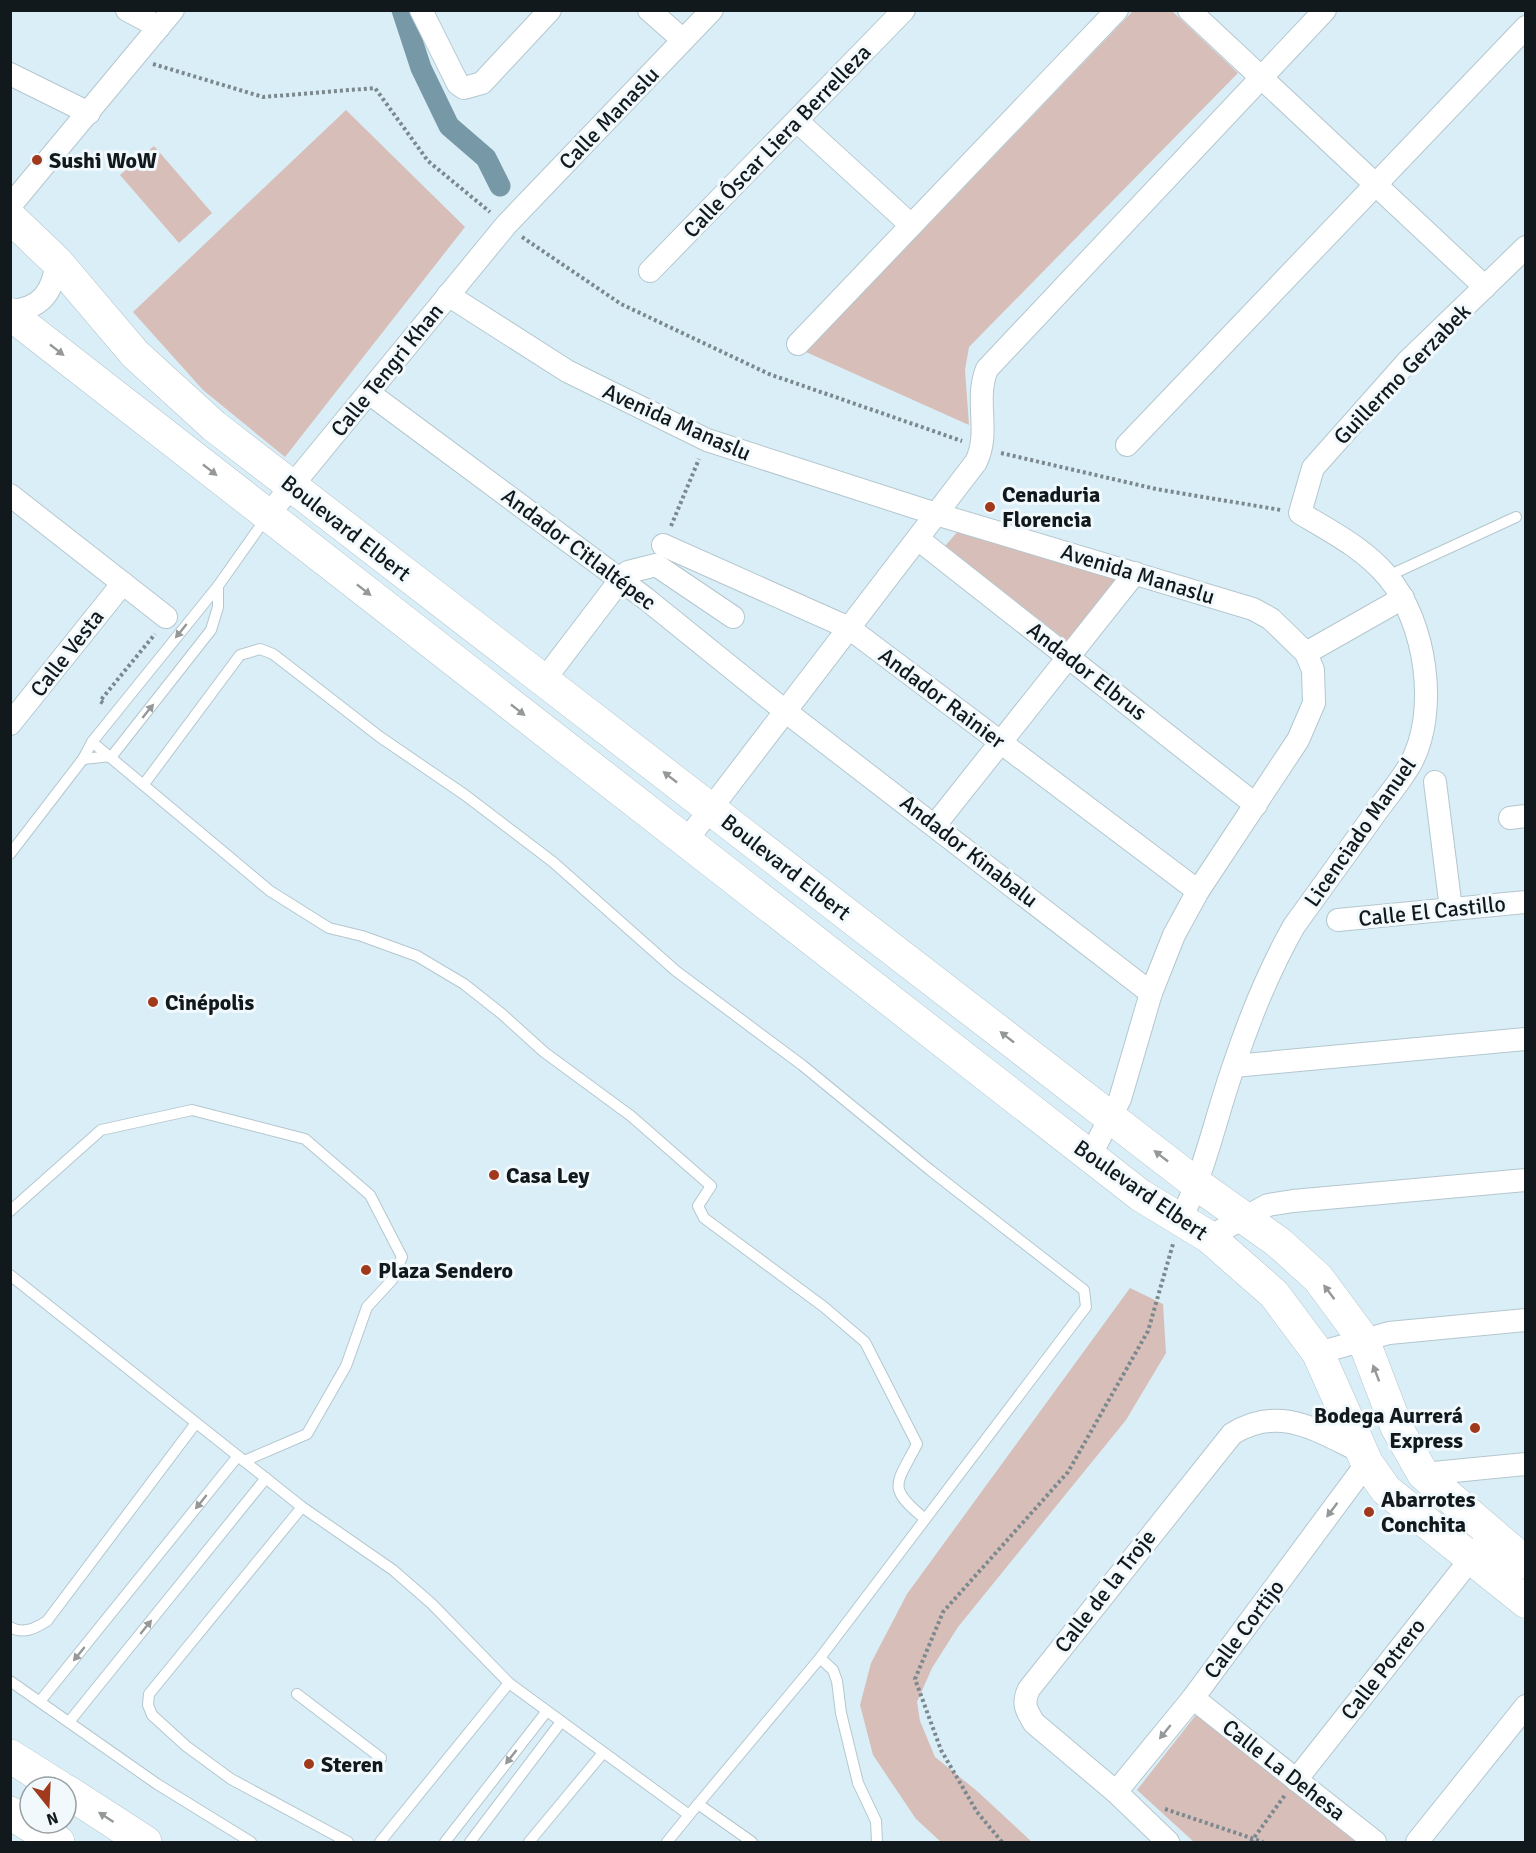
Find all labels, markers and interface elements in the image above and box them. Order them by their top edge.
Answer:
street label: Calle Óscar Liera Berrelleza [677,39,877,243]
street label: Calle Manaslu [553,61,665,175]
place label: Sushi WoW [49,147,157,174]
marker: Sushi WoW [30,153,44,167]
street label: Calle Tengri Khan [325,298,449,442]
street label: Guillermo Gerzabek [1328,298,1476,450]
one-way arrow [49,343,64,355]
street label: Avenida Manaslu [599,377,755,467]
one-way arrow [203,463,218,475]
street label: Boulevard Elbert [276,469,416,587]
place label: Cenaduria Florencia [1002,481,1100,533]
street label: Andador Citlaltépec [496,482,662,616]
marker: Cenaduria Florencia [983,500,997,514]
street label: Avenida Manaslu [1058,538,1218,610]
one-way arrow [356,583,372,596]
street label: Calle Vesta [24,604,110,702]
street label: Andador Elbrus [1022,616,1152,726]
one-way arrow [175,623,188,638]
street label: Andador Rainier [873,642,1011,754]
one-way arrow [142,703,155,719]
one-way arrow [510,703,526,716]
street label: Licenciado Manuel [1298,752,1422,912]
one-way arrow [662,772,677,784]
street label: Andador Kinabalu [895,789,1043,913]
street label: Boulevard Elbert [716,808,856,926]
street label: Calle El Castillo [1357,890,1507,932]
place label: Cinépolis [165,989,254,1016]
marker: Cinépolis [146,995,160,1009]
one-way arrow [999,1031,1015,1044]
street label: Boulevard Elbert [1069,1134,1213,1246]
one-way arrow [1154,1151,1169,1163]
place label: Casa Ley [506,1162,590,1189]
marker: Casa Ley [487,1168,501,1182]
place label: Plaza Sendero [378,1257,513,1284]
marker: Plaza Sendero [359,1263,373,1277]
one-way arrow [1323,1284,1335,1300]
one-way arrow [1371,1364,1380,1382]
place label: Bodega Aurrerá Express [1314,1402,1463,1454]
marker: Bodega Aurrerá Express [1468,1421,1482,1435]
place label: Abarrotes Conchita [1381,1486,1476,1538]
one-way arrow [195,1494,208,1510]
one-way arrow [1327,1502,1339,1517]
marker: Abarrotes Conchita [1362,1505,1376,1519]
street label: Calle de la Troje [1049,1524,1161,1658]
street label: Calle Cortijo [1198,1574,1290,1684]
street label: Calle Potrero [1335,1613,1431,1725]
one-way arrow [139,1620,151,1635]
one-way arrow [73,1646,85,1661]
street label: Calle La Dehesa [1217,1714,1351,1826]
one-way arrow [1159,1725,1171,1740]
one-way arrow [505,1750,517,1765]
place label: Steren [321,1751,384,1778]
marker: Steren [302,1757,316,1771]
north arrow [18,1775,78,1835]
text: N [44,1807,61,1830]
one-way arrow [98,1811,114,1823]

